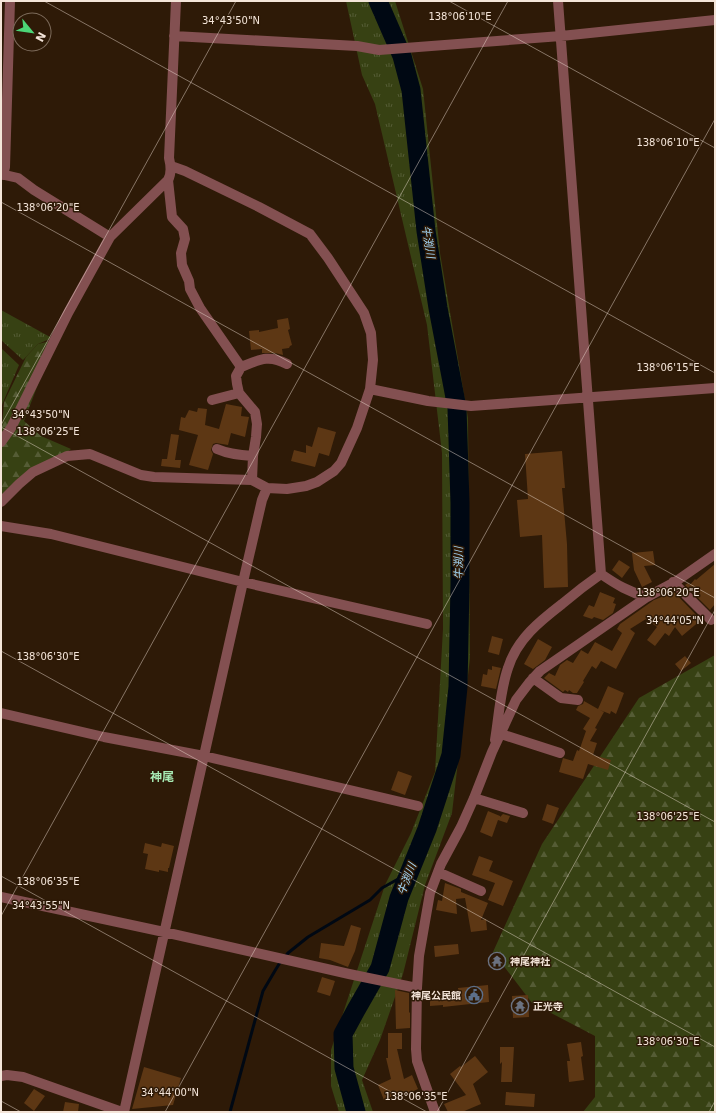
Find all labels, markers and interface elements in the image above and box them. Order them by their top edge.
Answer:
text: 138°06'10"E [428,11,492,22]
north arrow [12,12,52,52]
text: 34°43'50"N [202,15,260,26]
text: N [32,29,48,44]
text: 138°06'10"E [636,137,700,148]
text: 138°06'20"E [16,202,80,213]
water label: 牛渕川 [419,225,437,260]
text: 138°06'15"E [636,362,700,373]
text: 34°43'50"N [12,409,70,420]
text: 138°06'25"E [16,426,80,437]
water label: 牛渕川 [452,545,466,580]
text: 138°06'20"E [636,587,700,598]
text: 34°44'05"N [646,615,704,626]
text: 138°06'30"E [16,651,80,662]
district label: 神尾 [150,770,174,784]
text: 138°06'25"E [636,811,700,822]
water label: 牛渕川 [395,860,419,897]
text: 138°06'35"E [16,876,80,887]
text: 34°43'55"N [12,900,70,911]
temple icon: 神尾神社 [487,951,507,971]
place label: 神尾神社 [510,956,551,967]
public building icon: 神尾公民館 [464,985,484,1005]
place label: 神尾公民館 [411,990,461,1001]
temple icon: 正光寺 [510,996,530,1016]
place label: 正光寺 [533,1001,563,1012]
text: 138°06'30"E [636,1036,700,1047]
text: 34°44'00"N [141,1087,199,1098]
text: 138°06'35"E [384,1091,448,1102]

